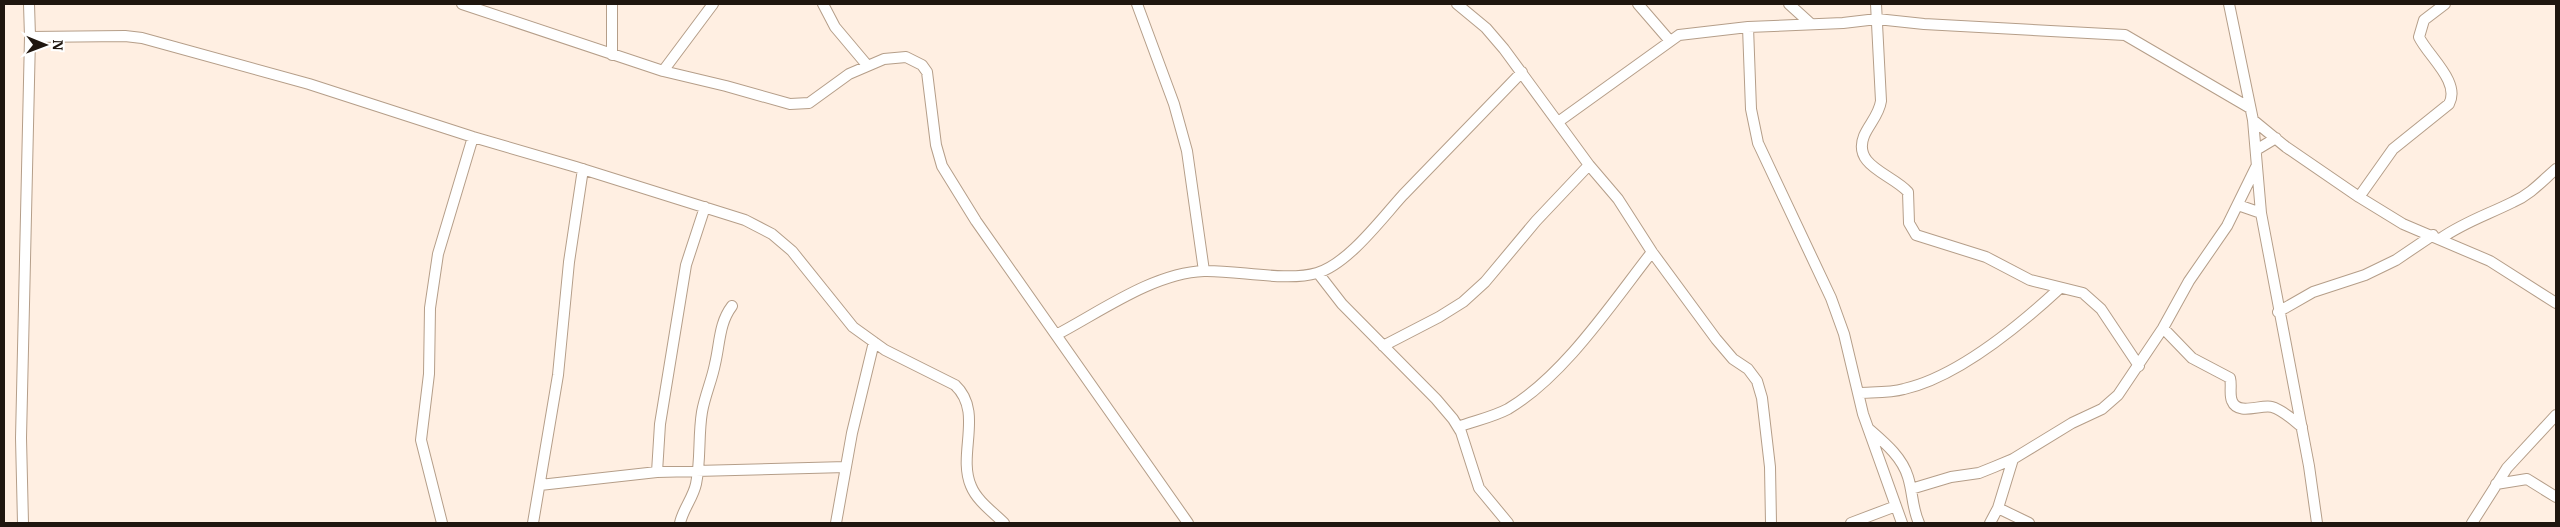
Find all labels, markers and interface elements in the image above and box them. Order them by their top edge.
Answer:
north arrow [20,20,70,70]
text: N [49,40,67,51]

